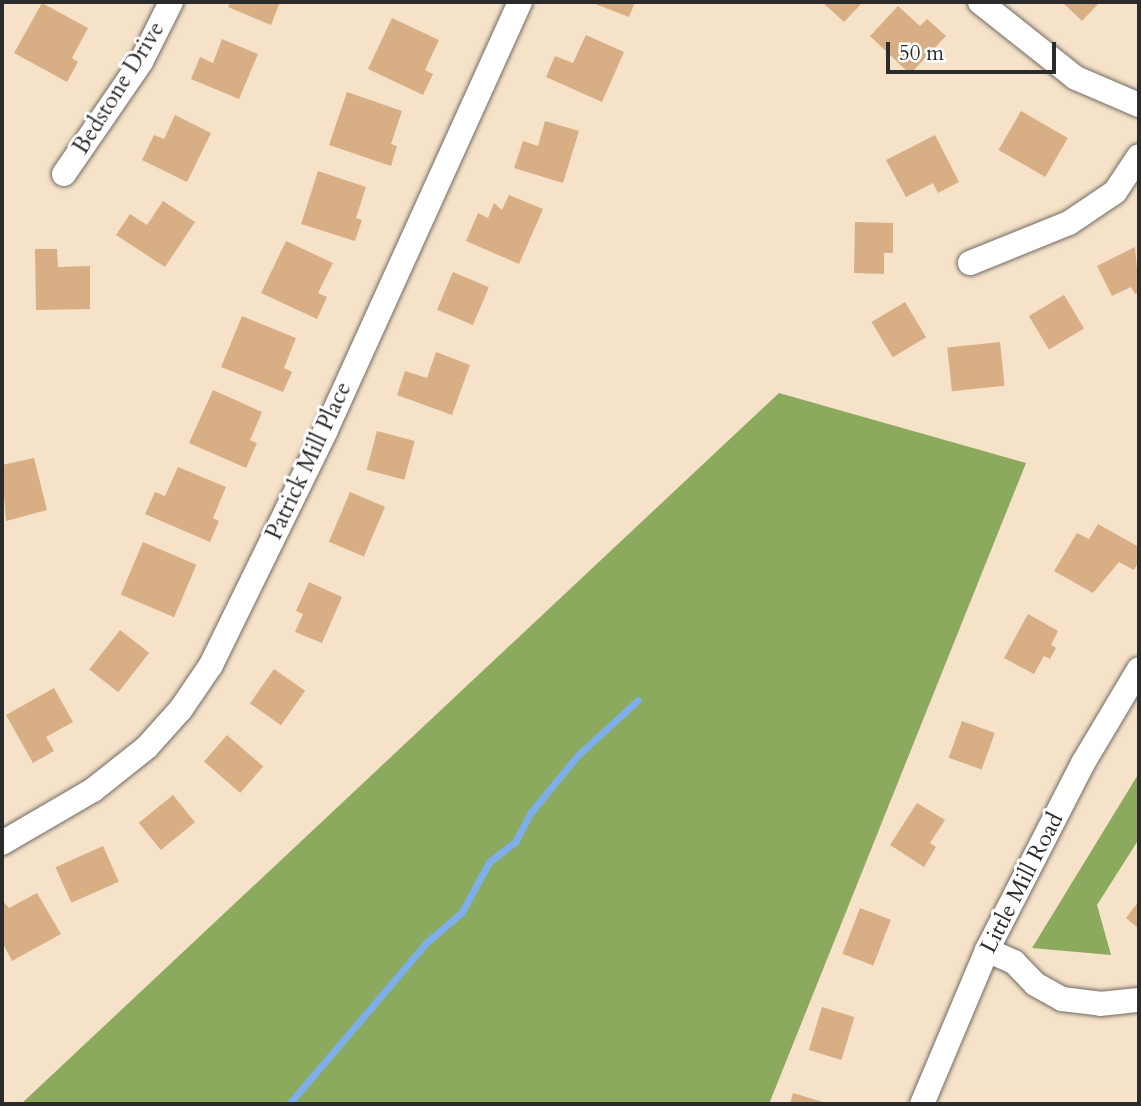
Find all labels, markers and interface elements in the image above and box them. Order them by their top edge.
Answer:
street label: Bedstone Drive [67,17,171,159]
scale bar [889,28,1059,72]
text: 50 m [899,39,944,68]
street label: Patrick Mill Place [260,378,358,544]
street label: Little Mill Road [975,808,1069,958]

